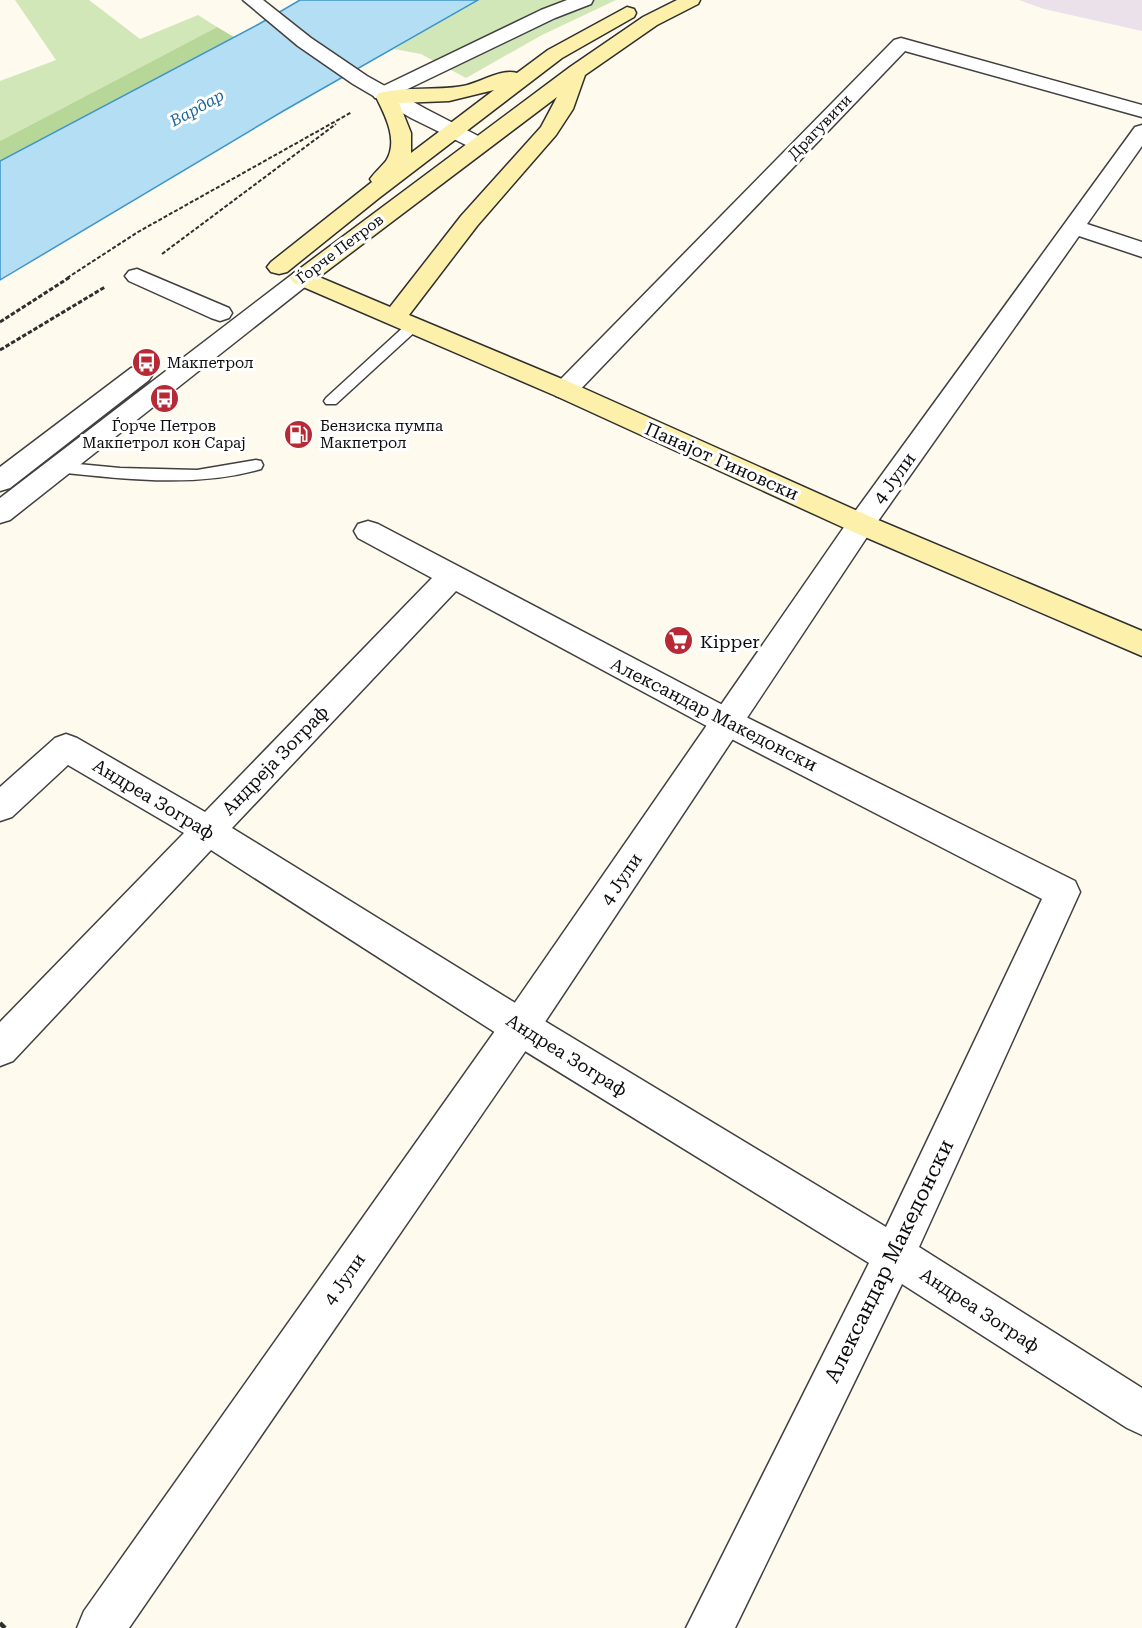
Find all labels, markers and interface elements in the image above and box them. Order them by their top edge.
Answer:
water label: Вардар [166,85,228,131]
street label: Драгувити [785,91,855,163]
street label: Ѓорче Петров [293,210,387,288]
bus stop icon: Макпетрол [130,347,162,379]
place label: Макпетрол [167,354,254,372]
bus stop icon: Ѓорче Петров Макпетрол кон Сарај [148,383,180,415]
place label: Ѓорче Петров Макпетрол кон Сарај [82,417,246,452]
place label: Бензиска пумпа Макпетрол [320,417,443,452]
street label: Панајот Гиновски [642,418,802,504]
fuel station icon: Бензиска пумпа Макпетрол [283,419,315,451]
street label: 4 Јули [868,448,920,508]
supermarket icon: Kipper [663,625,695,657]
place label: Kipper [700,631,760,652]
street label: Αлександар Македонски [607,653,821,775]
street label: Андреја Зограф [217,701,333,819]
street label: Андреа Зограф [89,754,219,844]
street label: 4 Јули [596,849,646,909]
street label: Андреа Зограф [503,1009,631,1101]
street label: Александар Македонски [820,1136,958,1386]
street label: 4 Јули [319,1249,369,1309]
street label: Андреа Зограф [916,1263,1044,1357]

